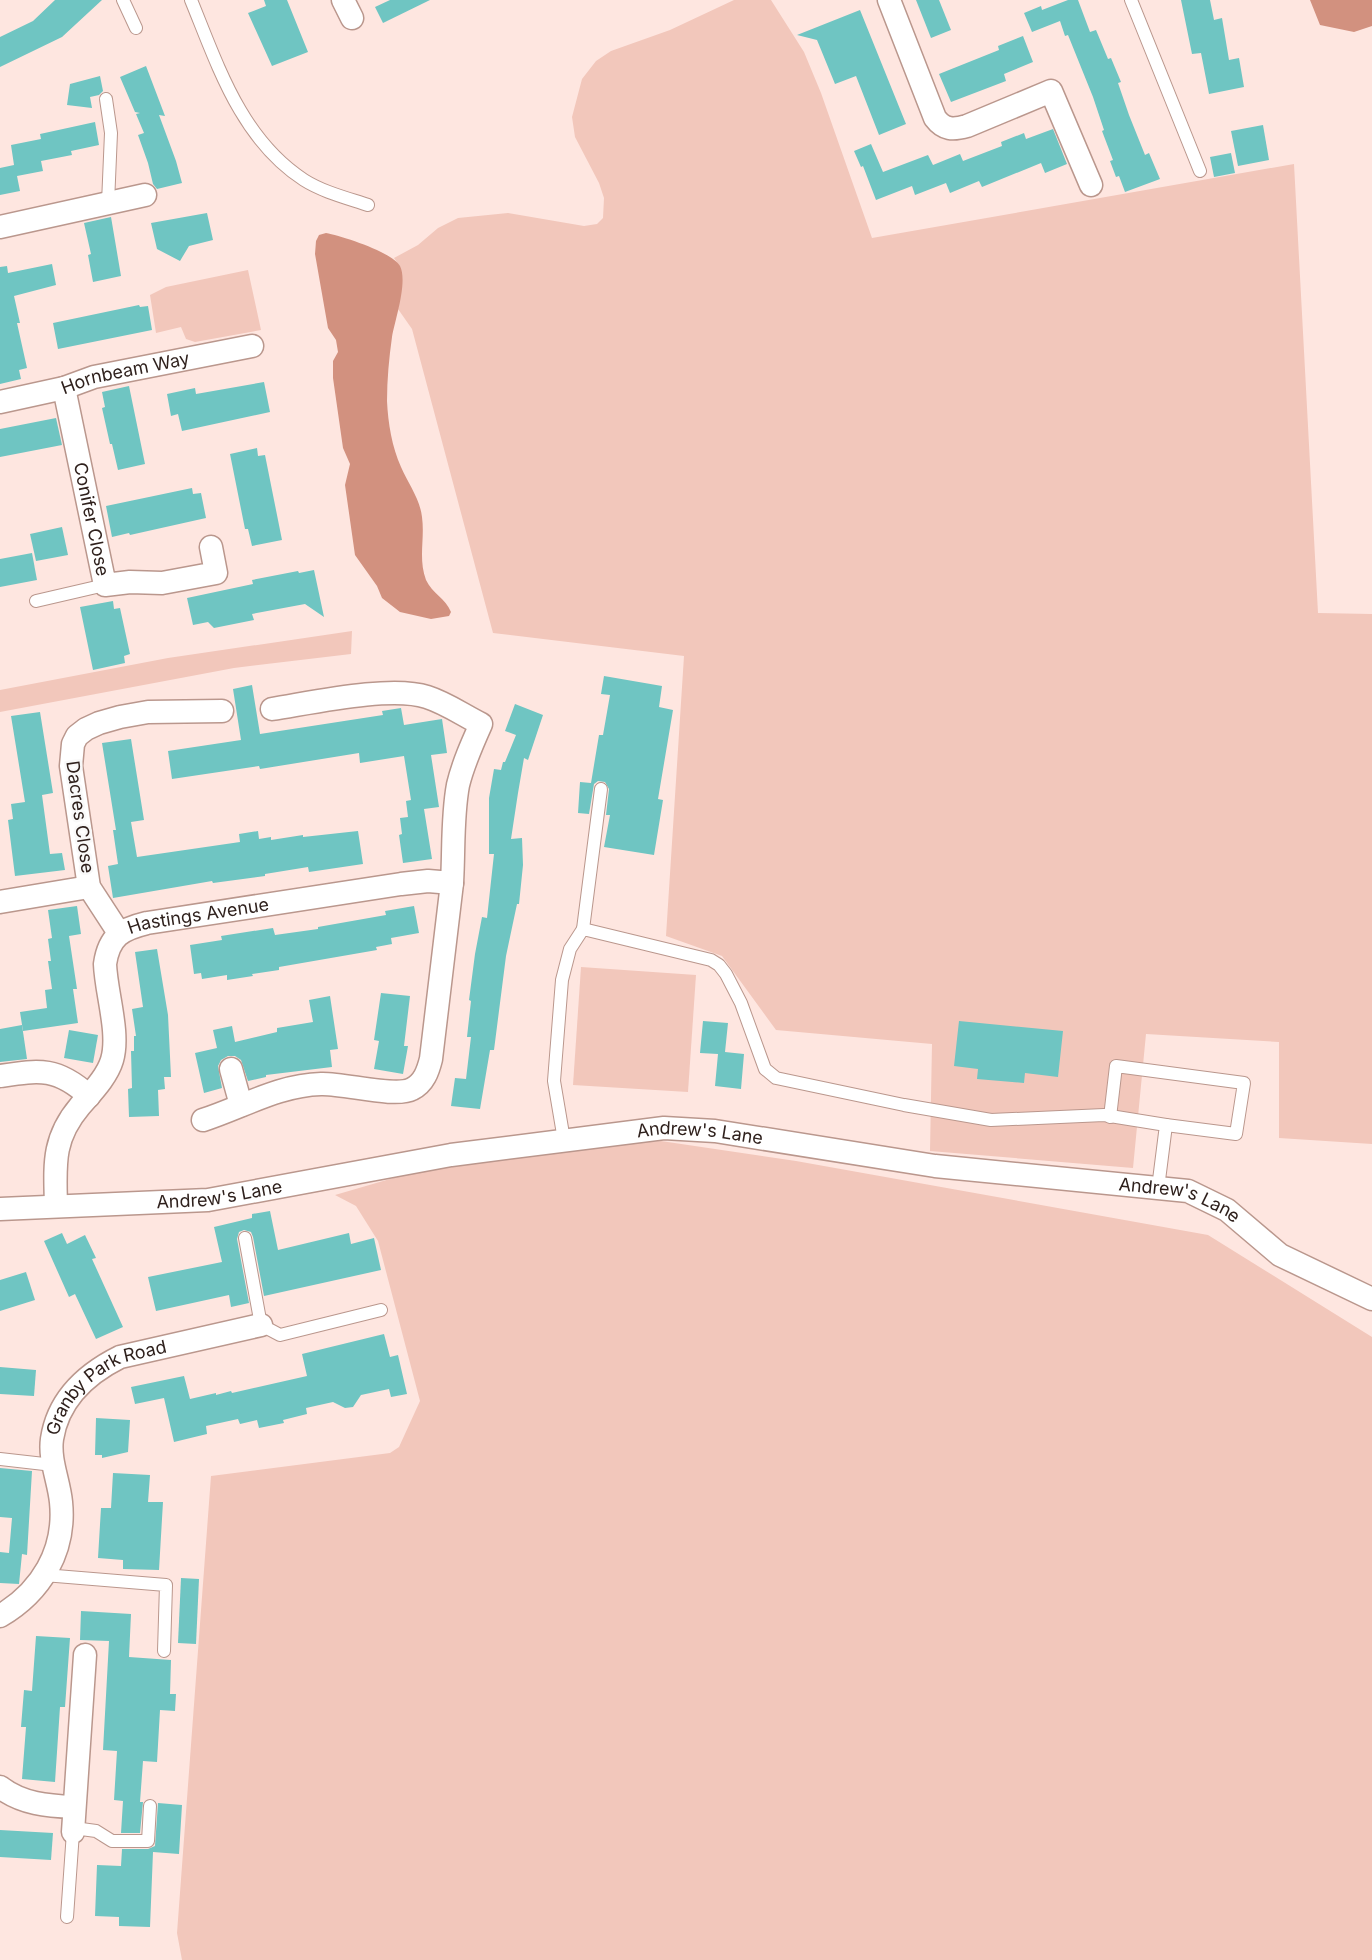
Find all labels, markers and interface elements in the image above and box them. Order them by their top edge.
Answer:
street label: Hornbeam Way [58,347,191,398]
street label: Conifer Close [70,460,114,578]
street label: Dacres Close [62,759,99,874]
street label: Hastings Avenue [125,893,270,938]
street label: Andrew's Lane [635,1117,764,1148]
street label: Andrew's Lane [1118,1173,1245,1227]
street label: Andrew's Lane [156,1175,284,1212]
street label: Granby Park Road [42,1336,168,1437]

